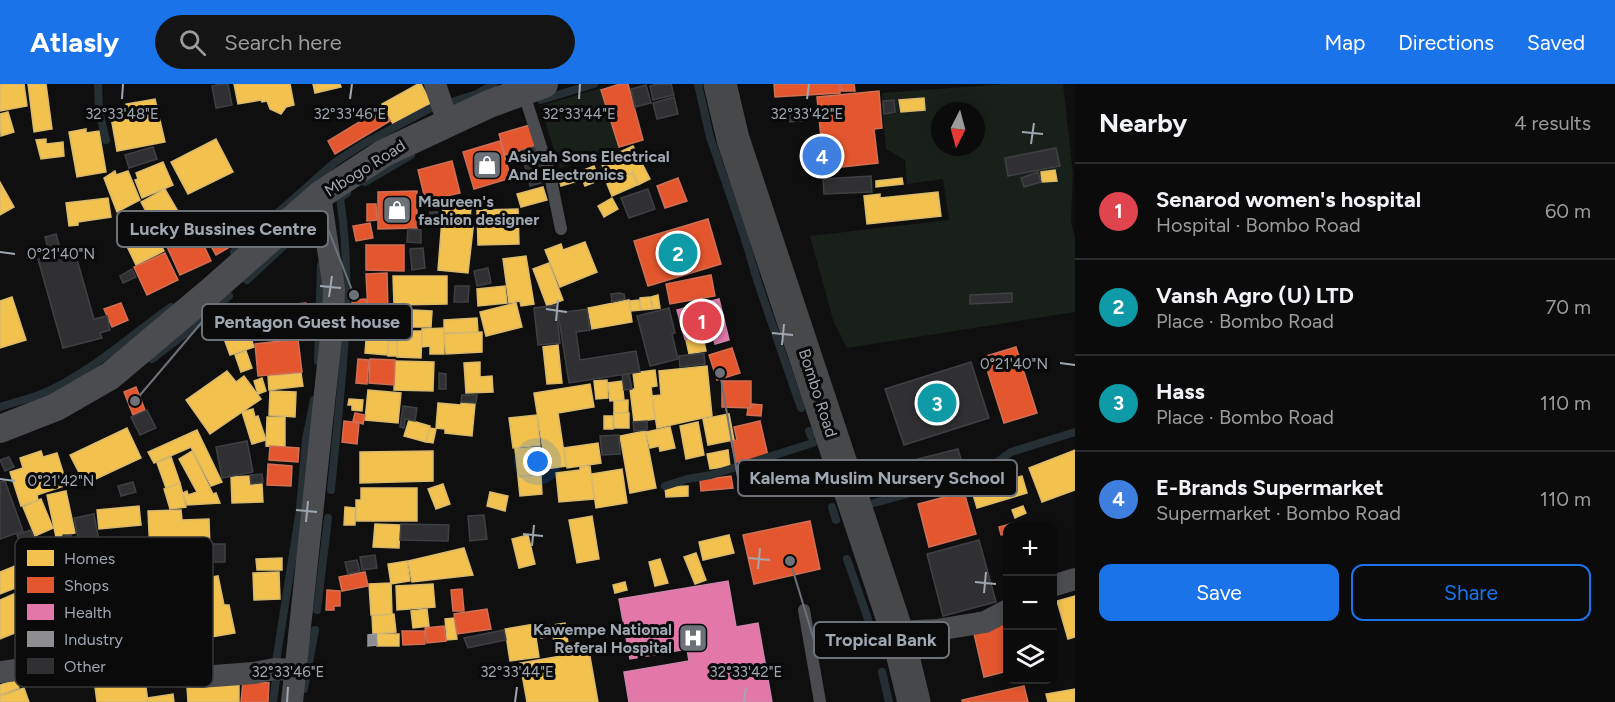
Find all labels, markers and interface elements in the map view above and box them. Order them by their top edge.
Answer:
search box [155,15,575,69]
text: Atlasly [30,25,119,59]
icon: search [176,26,209,59]
text: Search here [224,29,342,56]
text: Map [1324,30,1365,55]
text: Directions [1398,30,1494,55]
text: Saved [1527,30,1585,55]
north arrow [931,102,985,156]
text: 32°33'48"E [85,105,159,123]
text: 32°33'46"E [314,105,386,123]
text: 32°33'44"E [542,105,616,123]
text: 32°33'42"E [771,105,843,123]
text: Nearby [1099,107,1187,139]
text: 4 results [1514,111,1591,135]
pin: 4 [802,134,842,178]
street label: Mbogo Road [321,136,409,200]
place label: Asiyah Sons Electrical And Electronics [508,147,670,184]
shop icon: Asiyah Sons Electrical And Electronics [471,149,503,181]
text: Senarod women's hospital [1156,186,1421,213]
place label: Maureen's fashion designer [418,192,539,229]
shop icon: Maureen's fashion designer [381,194,413,226]
text: 1 [1114,199,1123,223]
text: 60 m [1545,199,1591,223]
callout: Lucky Bussines Centre [117,211,328,247]
text: Hospital · Bombo Road [1156,213,1361,237]
text: Lucky Bussines Centre [130,218,316,240]
pin: 2 [658,230,698,276]
text: 0°21'40"N [27,245,95,263]
text: Vansh Agro (U) LTD [1156,282,1354,309]
text: 2 [1113,295,1124,319]
text: 70 m [1545,295,1591,319]
pin: 1 [682,298,722,344]
callout: Pentagon Guest house [202,304,412,340]
text: Place · Bombo Road [1156,309,1334,333]
text: Pentagon Guest house [214,311,400,333]
street label: Bombo Road [795,346,841,440]
text: 0°21'40"N [980,355,1048,373]
text: Hass [1156,378,1205,405]
pin: 3 [918,380,956,426]
text: 3 [1113,391,1124,415]
text: 110 m [1540,391,1591,415]
text: Place · Bombo Road [1156,405,1334,429]
your location [523,447,552,476]
callout: Kalema Muslim Nursery School [738,460,1017,496]
text: Kalema Muslim Nursery School [749,467,1005,489]
text: 0°21'42"N [28,472,94,490]
text: E-Brands Supermarket [1156,474,1384,501]
text: 4 [1112,487,1125,511]
text: 110 m [1540,487,1591,511]
text: Supermarket · Bombo Road [1156,501,1401,525]
map controls [1003,522,1057,684]
button: + [1003,522,1057,576]
legend [15,537,213,687]
text: Homes [64,549,115,568]
button: Save [1099,564,1339,621]
button: Share [1351,564,1591,621]
text: Shops [64,576,109,595]
button: − [1003,576,1057,630]
text: Health [64,603,111,622]
place label: Kawempe National Referal Hospital [533,620,672,657]
hospital icon: Kawempe National Referal Hospital [677,622,709,654]
callout: Tropical Bank [814,622,949,658]
text: Tropical Bank [825,629,937,651]
text: Industry [64,630,123,649]
button: layers [1003,630,1057,684]
text: Other [64,657,106,676]
text: 32°33'46"E [252,663,324,681]
text: 32°33'44"E [480,663,554,681]
text: 32°33'42"E [710,663,782,681]

